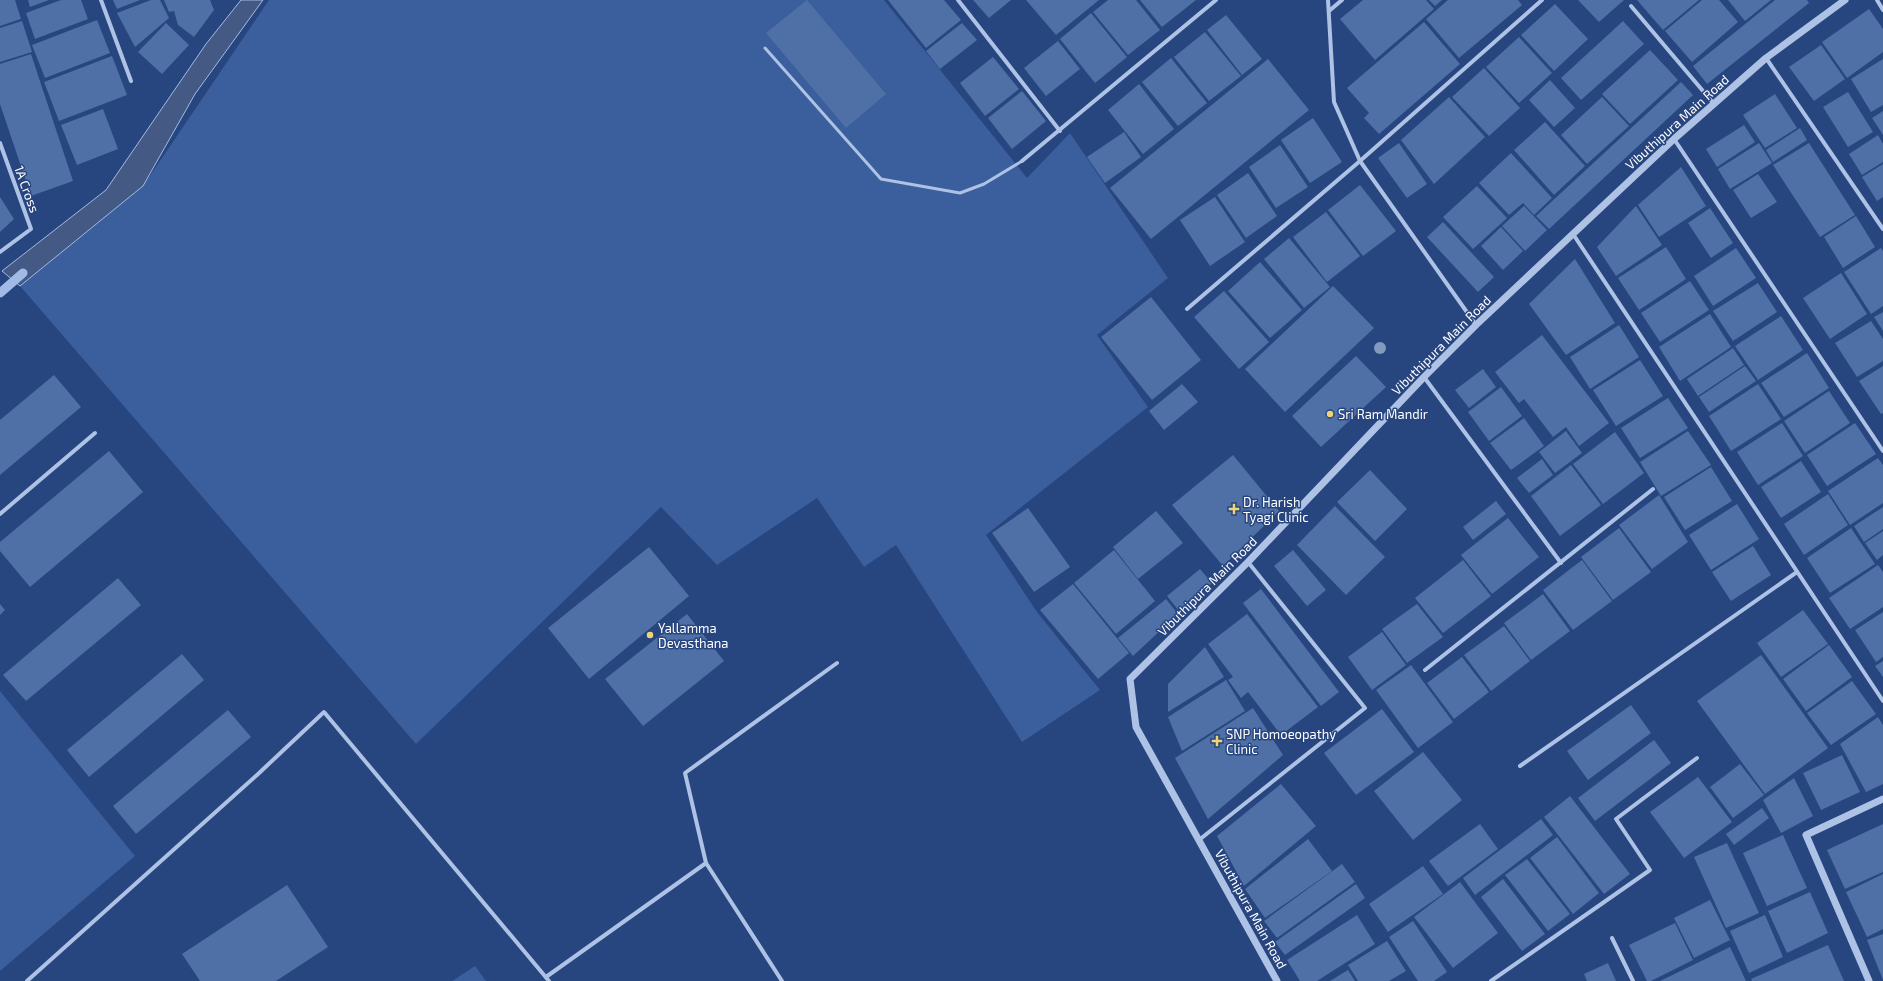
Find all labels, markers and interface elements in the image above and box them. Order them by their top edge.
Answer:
street label: Vibuthipura Main Road [1622,71,1732,173]
street label: 1A Cross [11,163,43,215]
street label: Vibuthipura Main Road [1388,292,1494,398]
place label: Sri Ram Mandir [1338,406,1428,422]
marker: Sri Ram Mandir [1325,409,1335,419]
place label: Dr. Harish Tyagi Clinic [1243,494,1309,525]
marker: Dr. Harish Tyagi Clinic [1228,503,1240,515]
street label: Vibuthipura Main Road [1154,533,1260,639]
place label: Yallamma Devasthana [658,620,728,651]
marker: Yallamma Devasthana [645,630,655,640]
place label: SNP Homoeopathy Clinic [1226,726,1336,757]
marker: SNP Homoeopathy Clinic [1211,735,1223,747]
street label: Vibuthipura Main Road [1212,847,1290,971]

